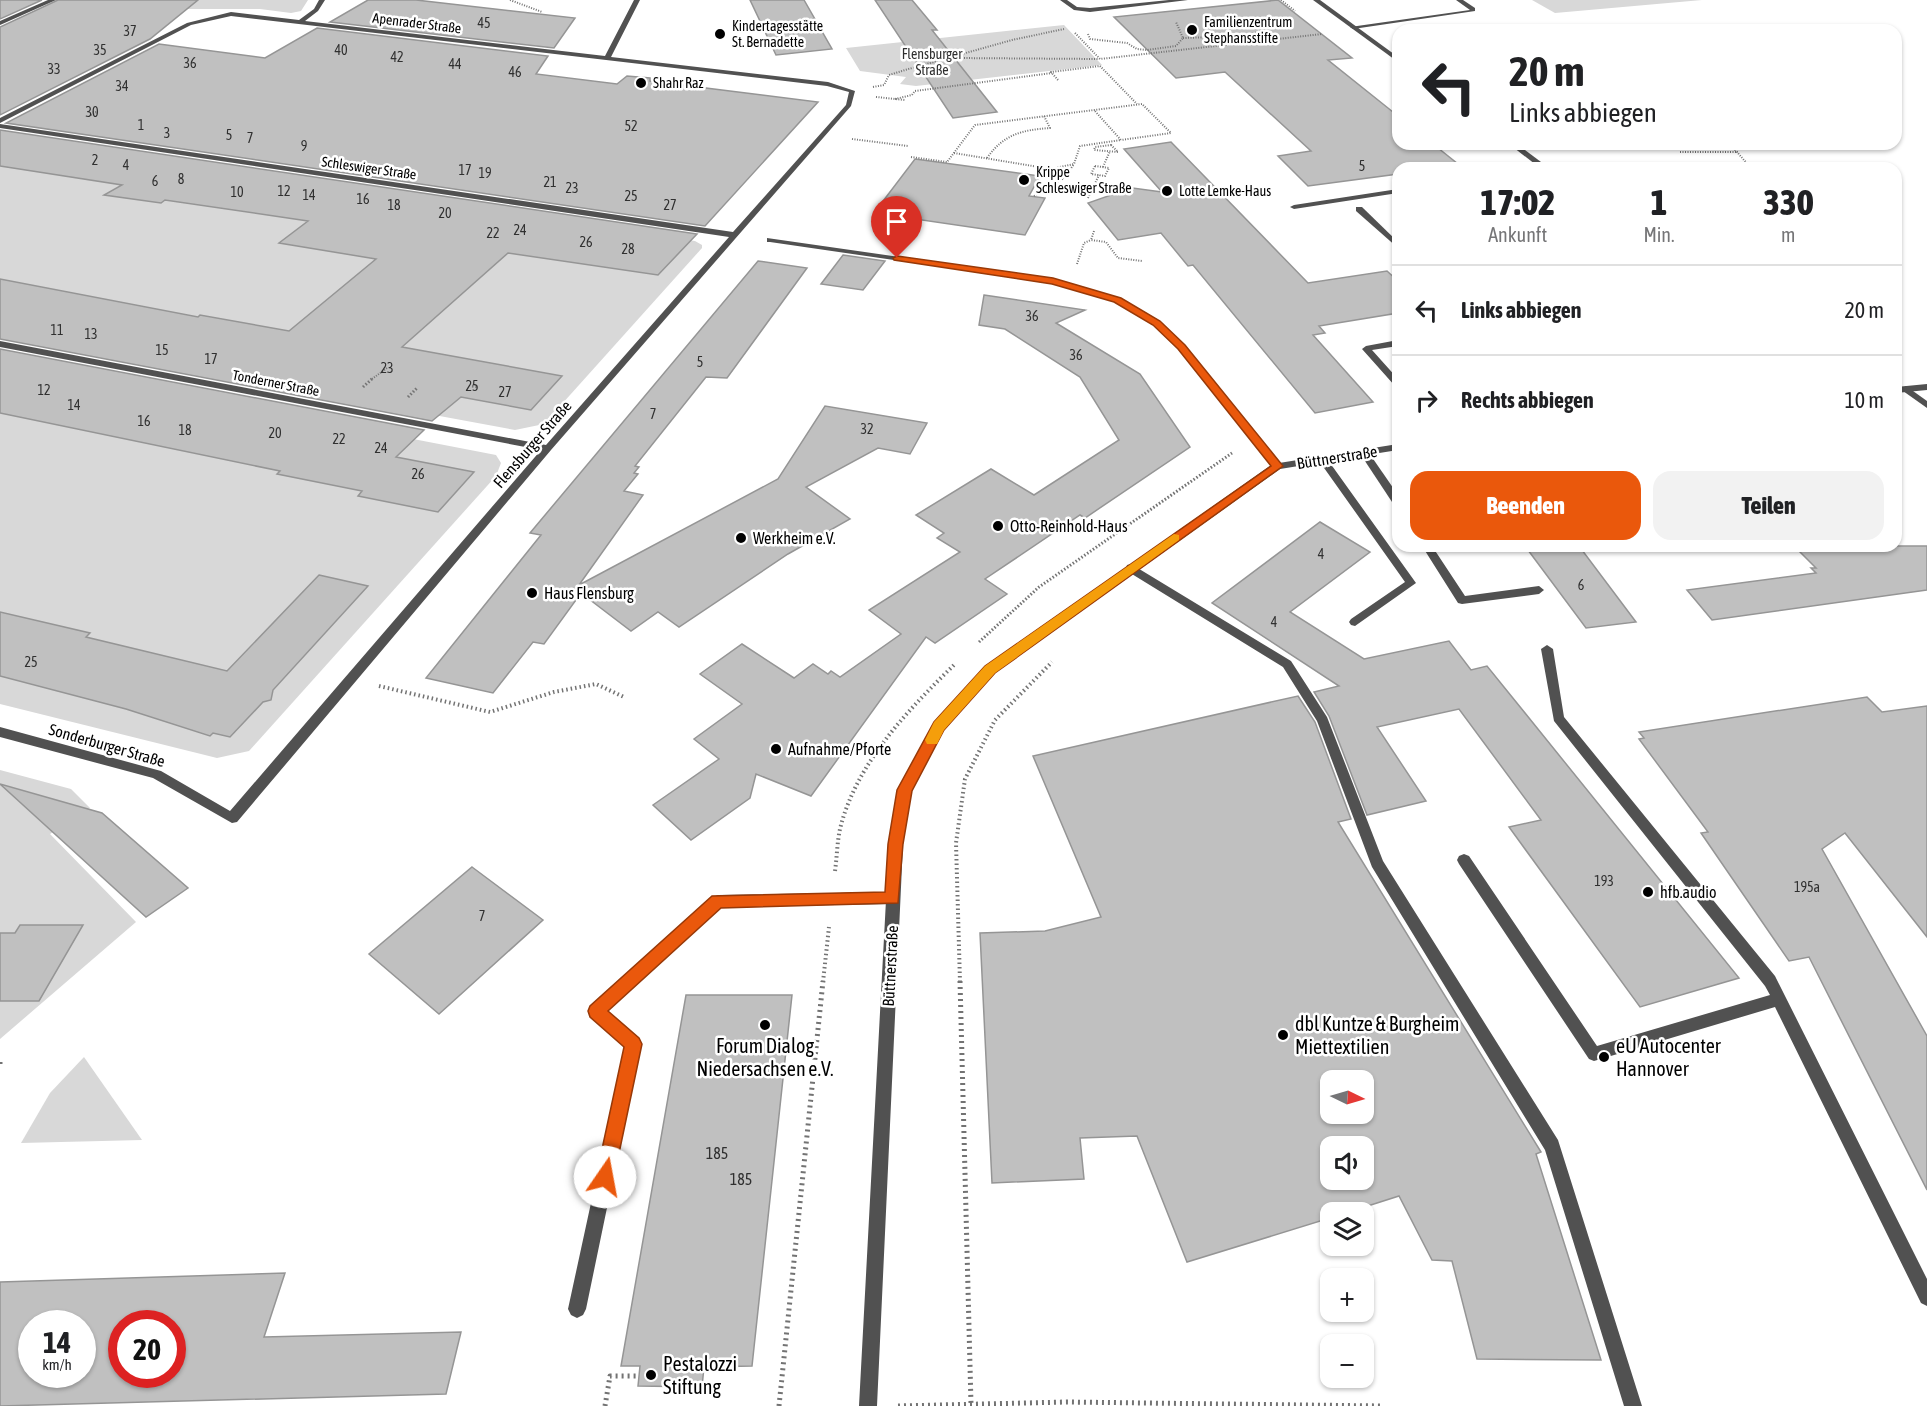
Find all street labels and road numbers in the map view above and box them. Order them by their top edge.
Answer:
street label: Apenrader Straße [372,10,462,36]
street label: Schleswiger Straße [321,153,417,183]
street label: Tonderner Straße [231,367,321,399]
street label: Flensburger Straße [489,397,575,492]
street label: Büttnerstraße [1296,442,1378,472]
street label: Sonderburger Straße [47,720,167,771]
street label: Büttnerstraße [879,925,901,1007]

